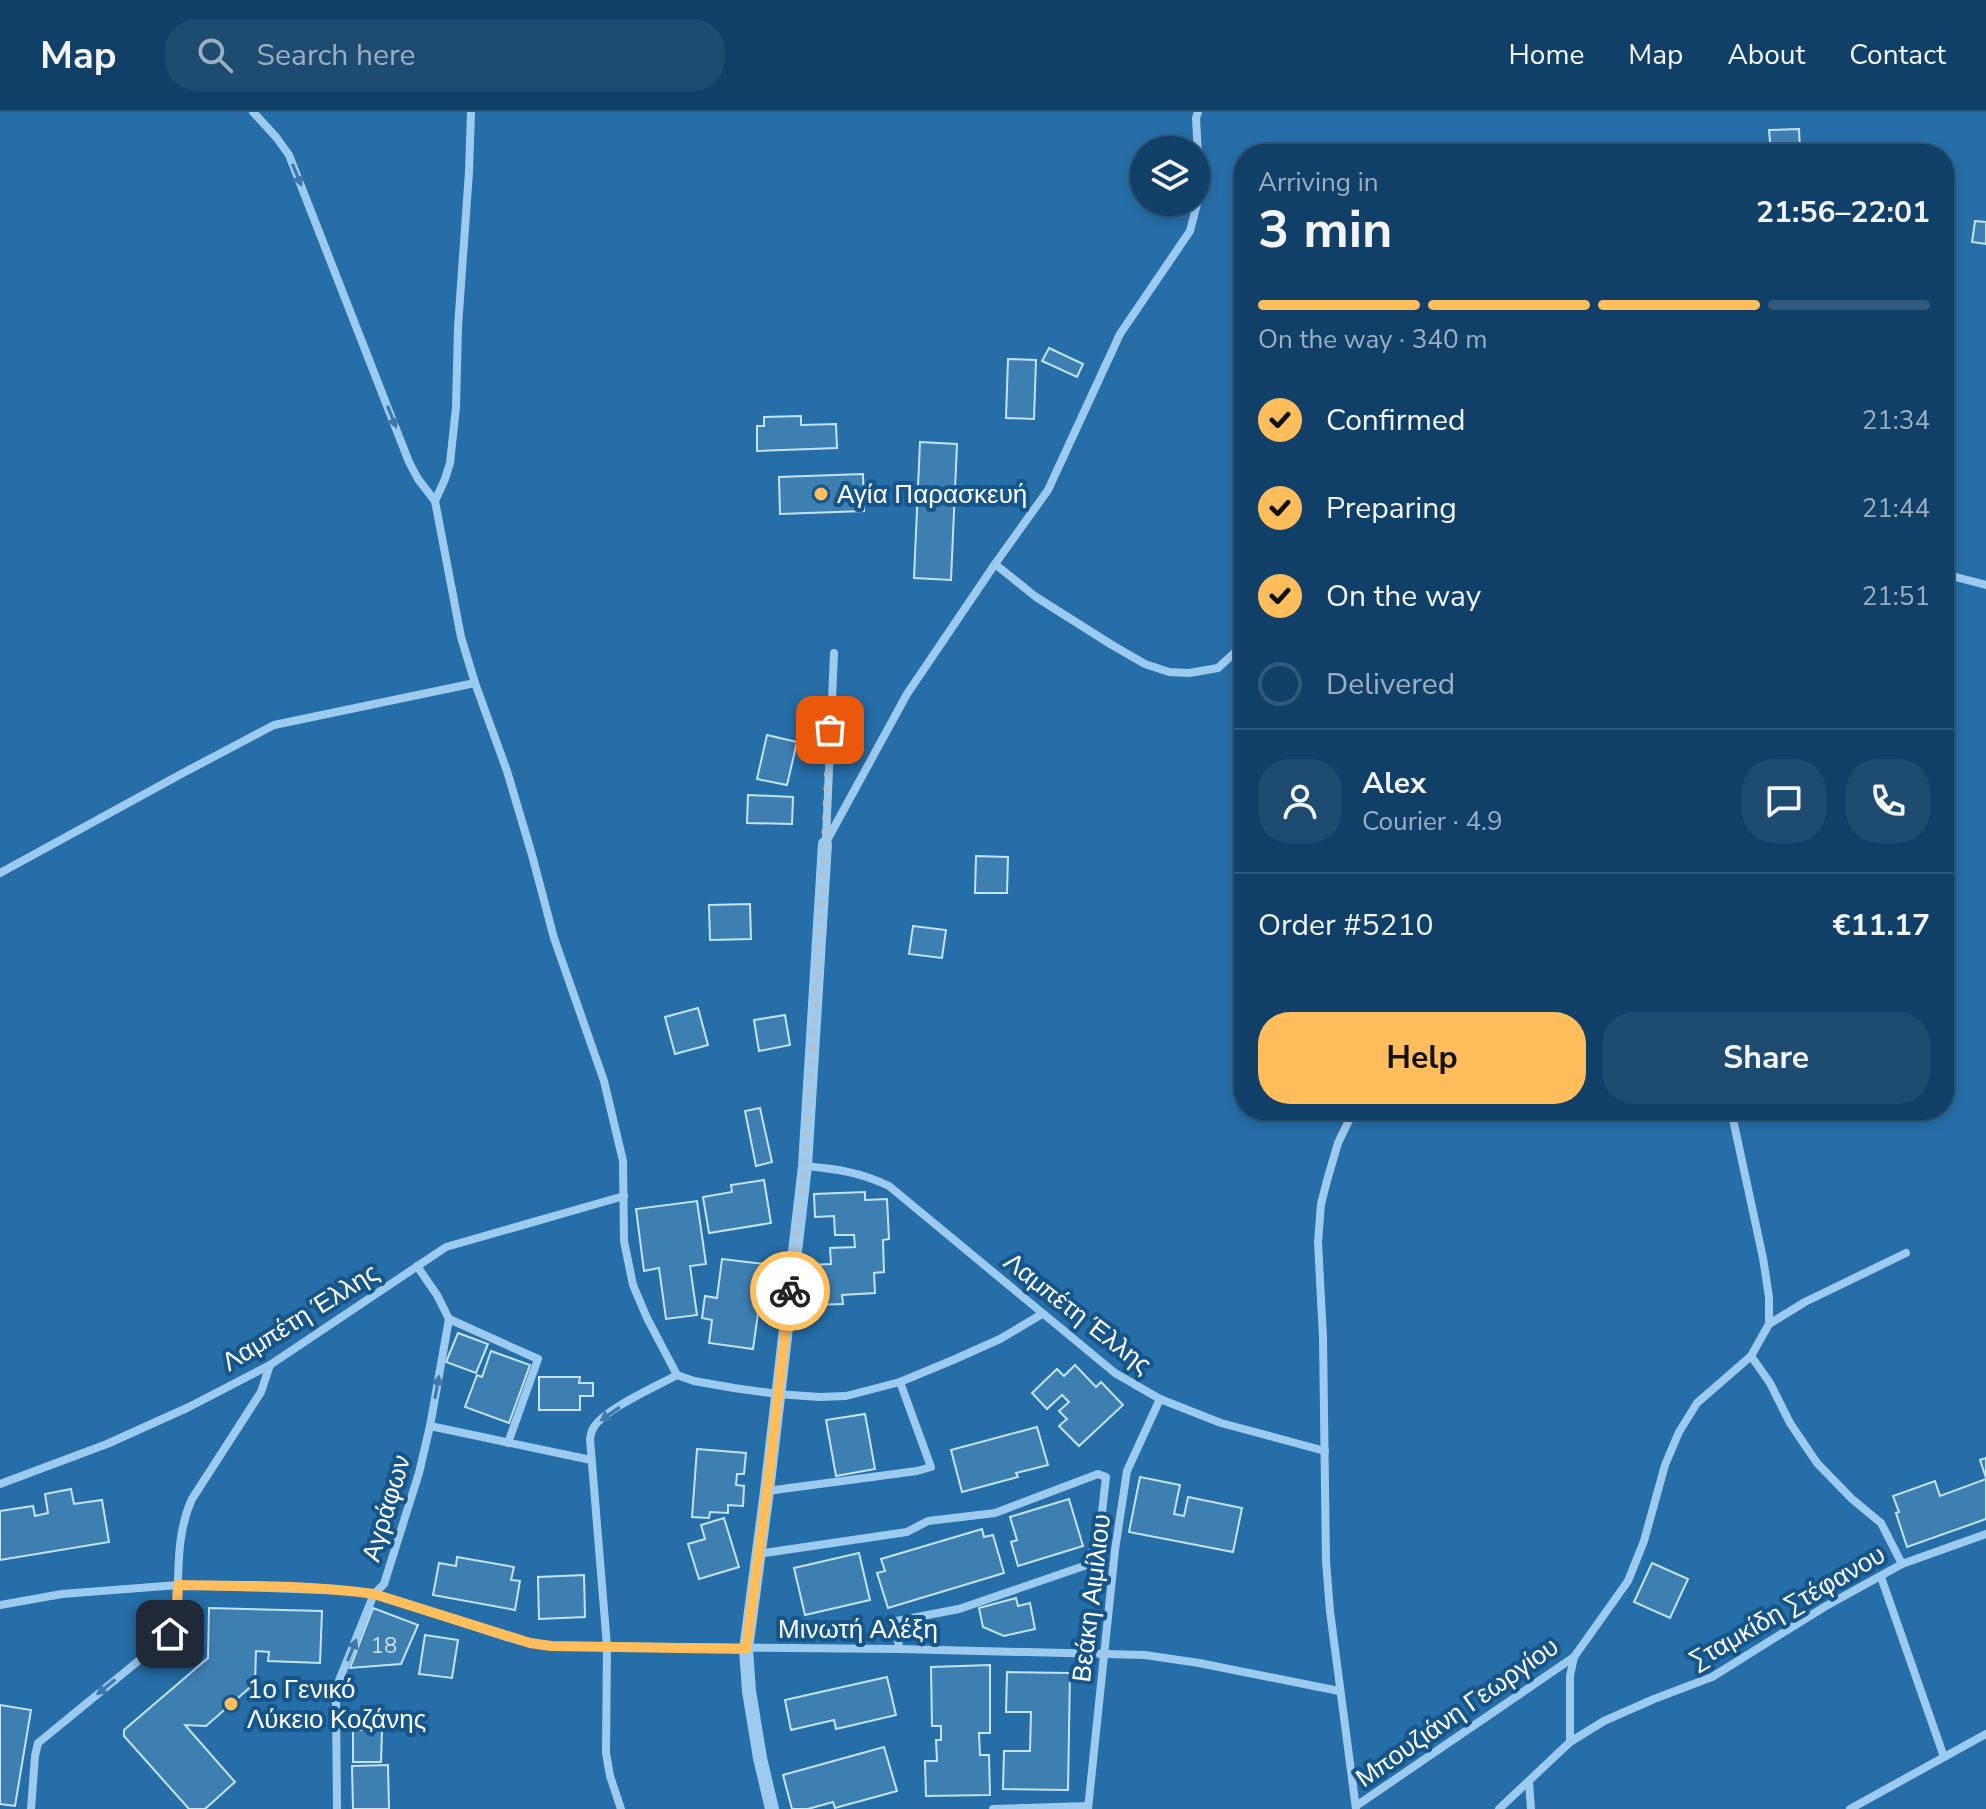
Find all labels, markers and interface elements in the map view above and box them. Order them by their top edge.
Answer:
search box [165,19,725,91]
text: Map [40,30,117,81]
icon: search [193,33,237,77]
text: Search here [257,35,416,76]
text: Home [1509,36,1584,74]
text: Map [1628,36,1683,74]
text: About [1727,36,1805,74]
text: Contact [1849,36,1946,74]
map controls [1130,136,1210,216]
button: layers [1130,136,1210,216]
one-way arrow [291,163,304,187]
text: Arriving in [1258,165,1379,200]
text: 21:56–22:01 [1756,192,1930,233]
text: 3 min [1258,194,1393,265]
text: On the way · 340 m [1258,322,1487,357]
icon: check [1258,398,1302,442]
text: Confirmed [1326,400,1466,441]
text: 21:34 [1862,403,1930,438]
one-way arrow [385,405,398,429]
place label: Αγία Παρασκευή [837,477,1027,512]
marker: Αγία Παρασκευή [812,485,830,503]
icon: check [1258,486,1302,530]
text: Preparing [1326,488,1457,529]
text: 21:44 [1862,491,1930,526]
icon: check [1258,574,1302,618]
text: On the way [1326,576,1481,617]
text: 21:51 [1862,579,1930,614]
text: Delivered [1326,664,1455,705]
pin [796,696,864,764]
icon: bag [808,708,852,752]
button: person [1258,759,1342,843]
button: chat [1742,759,1826,843]
button: phone [1846,759,1930,843]
text: Alex [1362,763,1426,804]
text: Courier · 4.9 [1362,804,1503,839]
text: Order #5210 [1258,905,1433,946]
text: €11.17 [1833,905,1930,946]
button: Help [1258,1012,1586,1104]
button: Share [1602,1012,1930,1104]
street label: Λαμπέτη Έλλης [997,1245,1159,1382]
courier [750,1251,830,1331]
street label: Λαμπέτη Έλλης [215,1255,385,1380]
icon: bike [768,1269,812,1313]
one-way arrow [431,1374,443,1399]
one-way arrow [599,1406,620,1421]
street label: Αγράφων [354,1451,419,1566]
street label: Βεάκη Αιμίλιου [1064,1512,1119,1684]
street label: Σταμκίδη Στέφανου [1683,1537,1891,1678]
pin [136,1600,204,1668]
icon: home [148,1612,192,1656]
street label: Μινωτή Αλέξη [778,1612,938,1647]
street label: Μπουζιάνη Γεωργίου [1349,1629,1566,1796]
house number: 18 [371,1631,397,1661]
one-way arrow [345,1638,358,1662]
place label: 1ο Γενικό Λύκειο Κοζάνης [247,1672,426,1737]
one-way arrow [96,1678,116,1695]
marker: 1ο Γενικό Λύκειο Κοζάνης [222,1695,240,1713]

